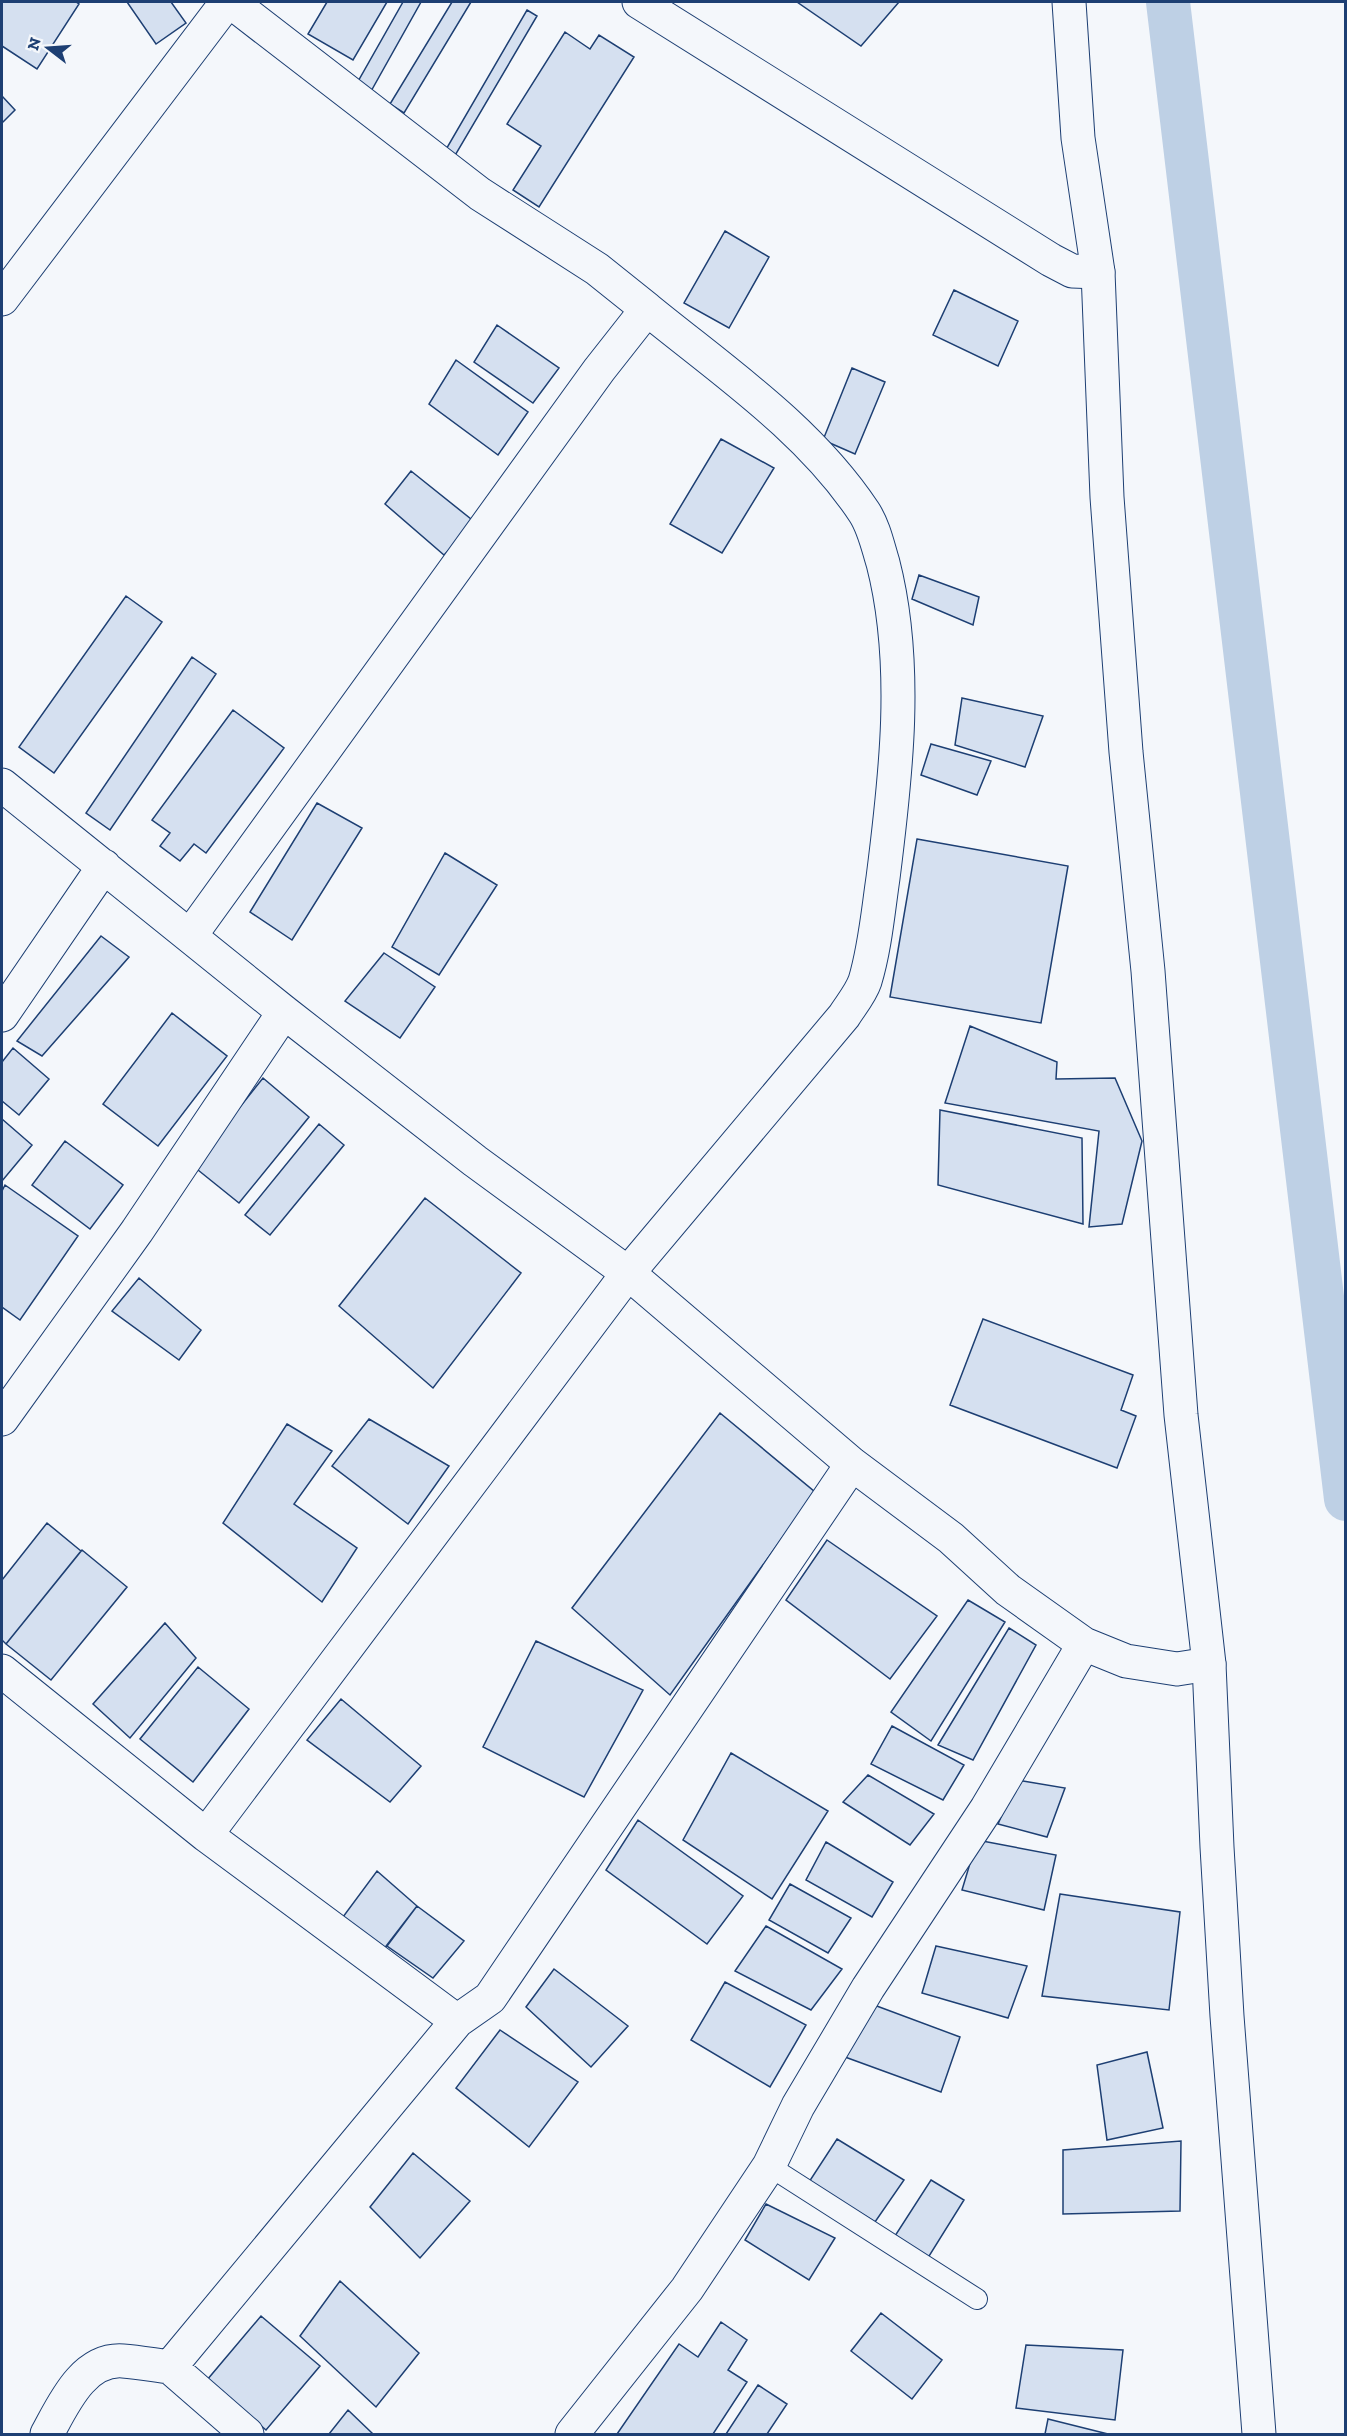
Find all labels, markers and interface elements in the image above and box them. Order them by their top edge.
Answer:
north arrow [18,18,78,78]
text: N [23,35,45,52]

